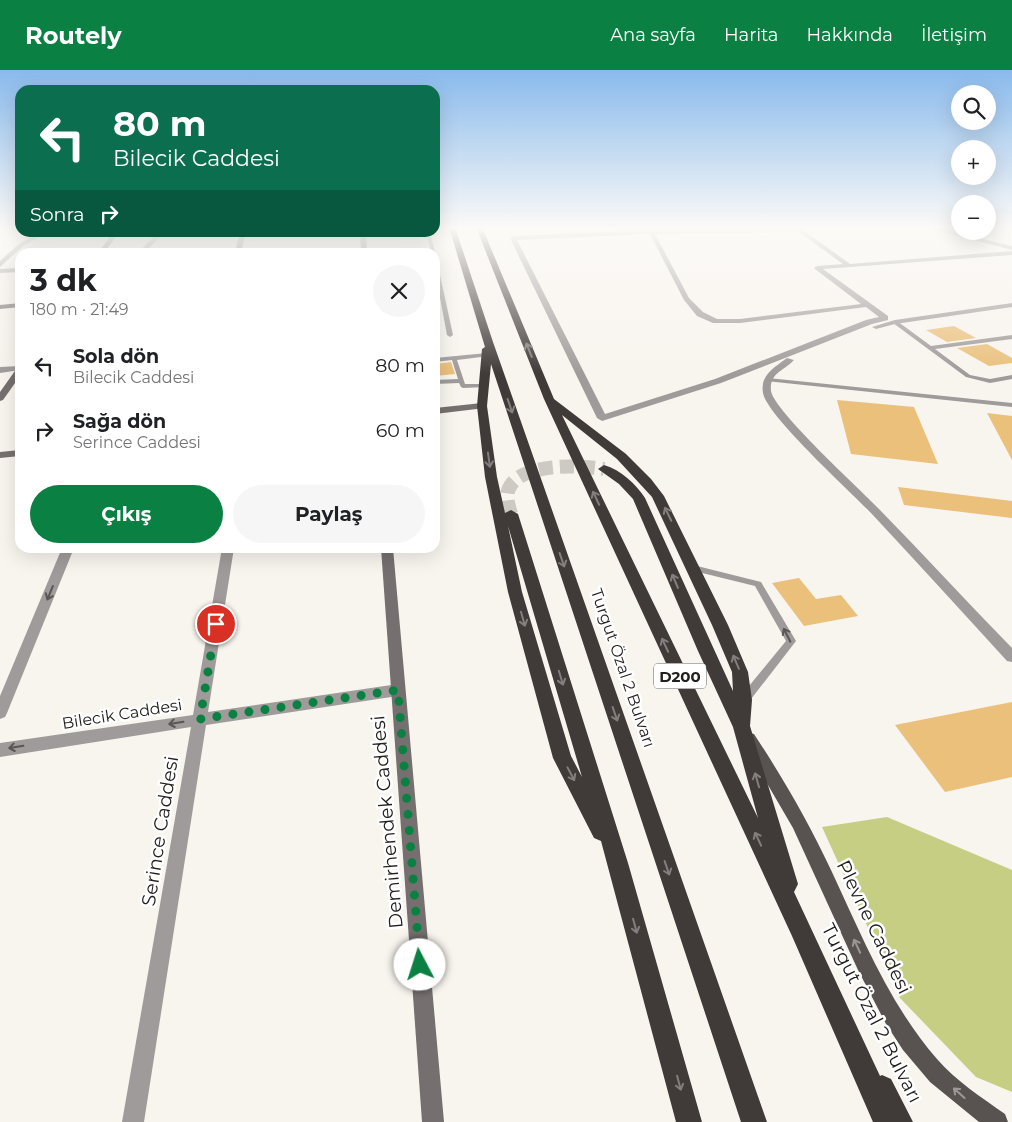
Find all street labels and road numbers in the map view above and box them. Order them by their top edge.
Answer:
street label: Turgut Özal 2 Bulvarı [587,586,660,750]
road number: D200 [654,664,706,688]
street label: Bilecik Caddesi [61,695,183,733]
street label: Demirhendek Caddesi [366,714,408,930]
street label: Serince Caddesi [137,754,183,908]
street label: Plevne Caddesi [832,856,916,998]
street label: Turgut Özal 2 Bulvarı [817,920,927,1106]

